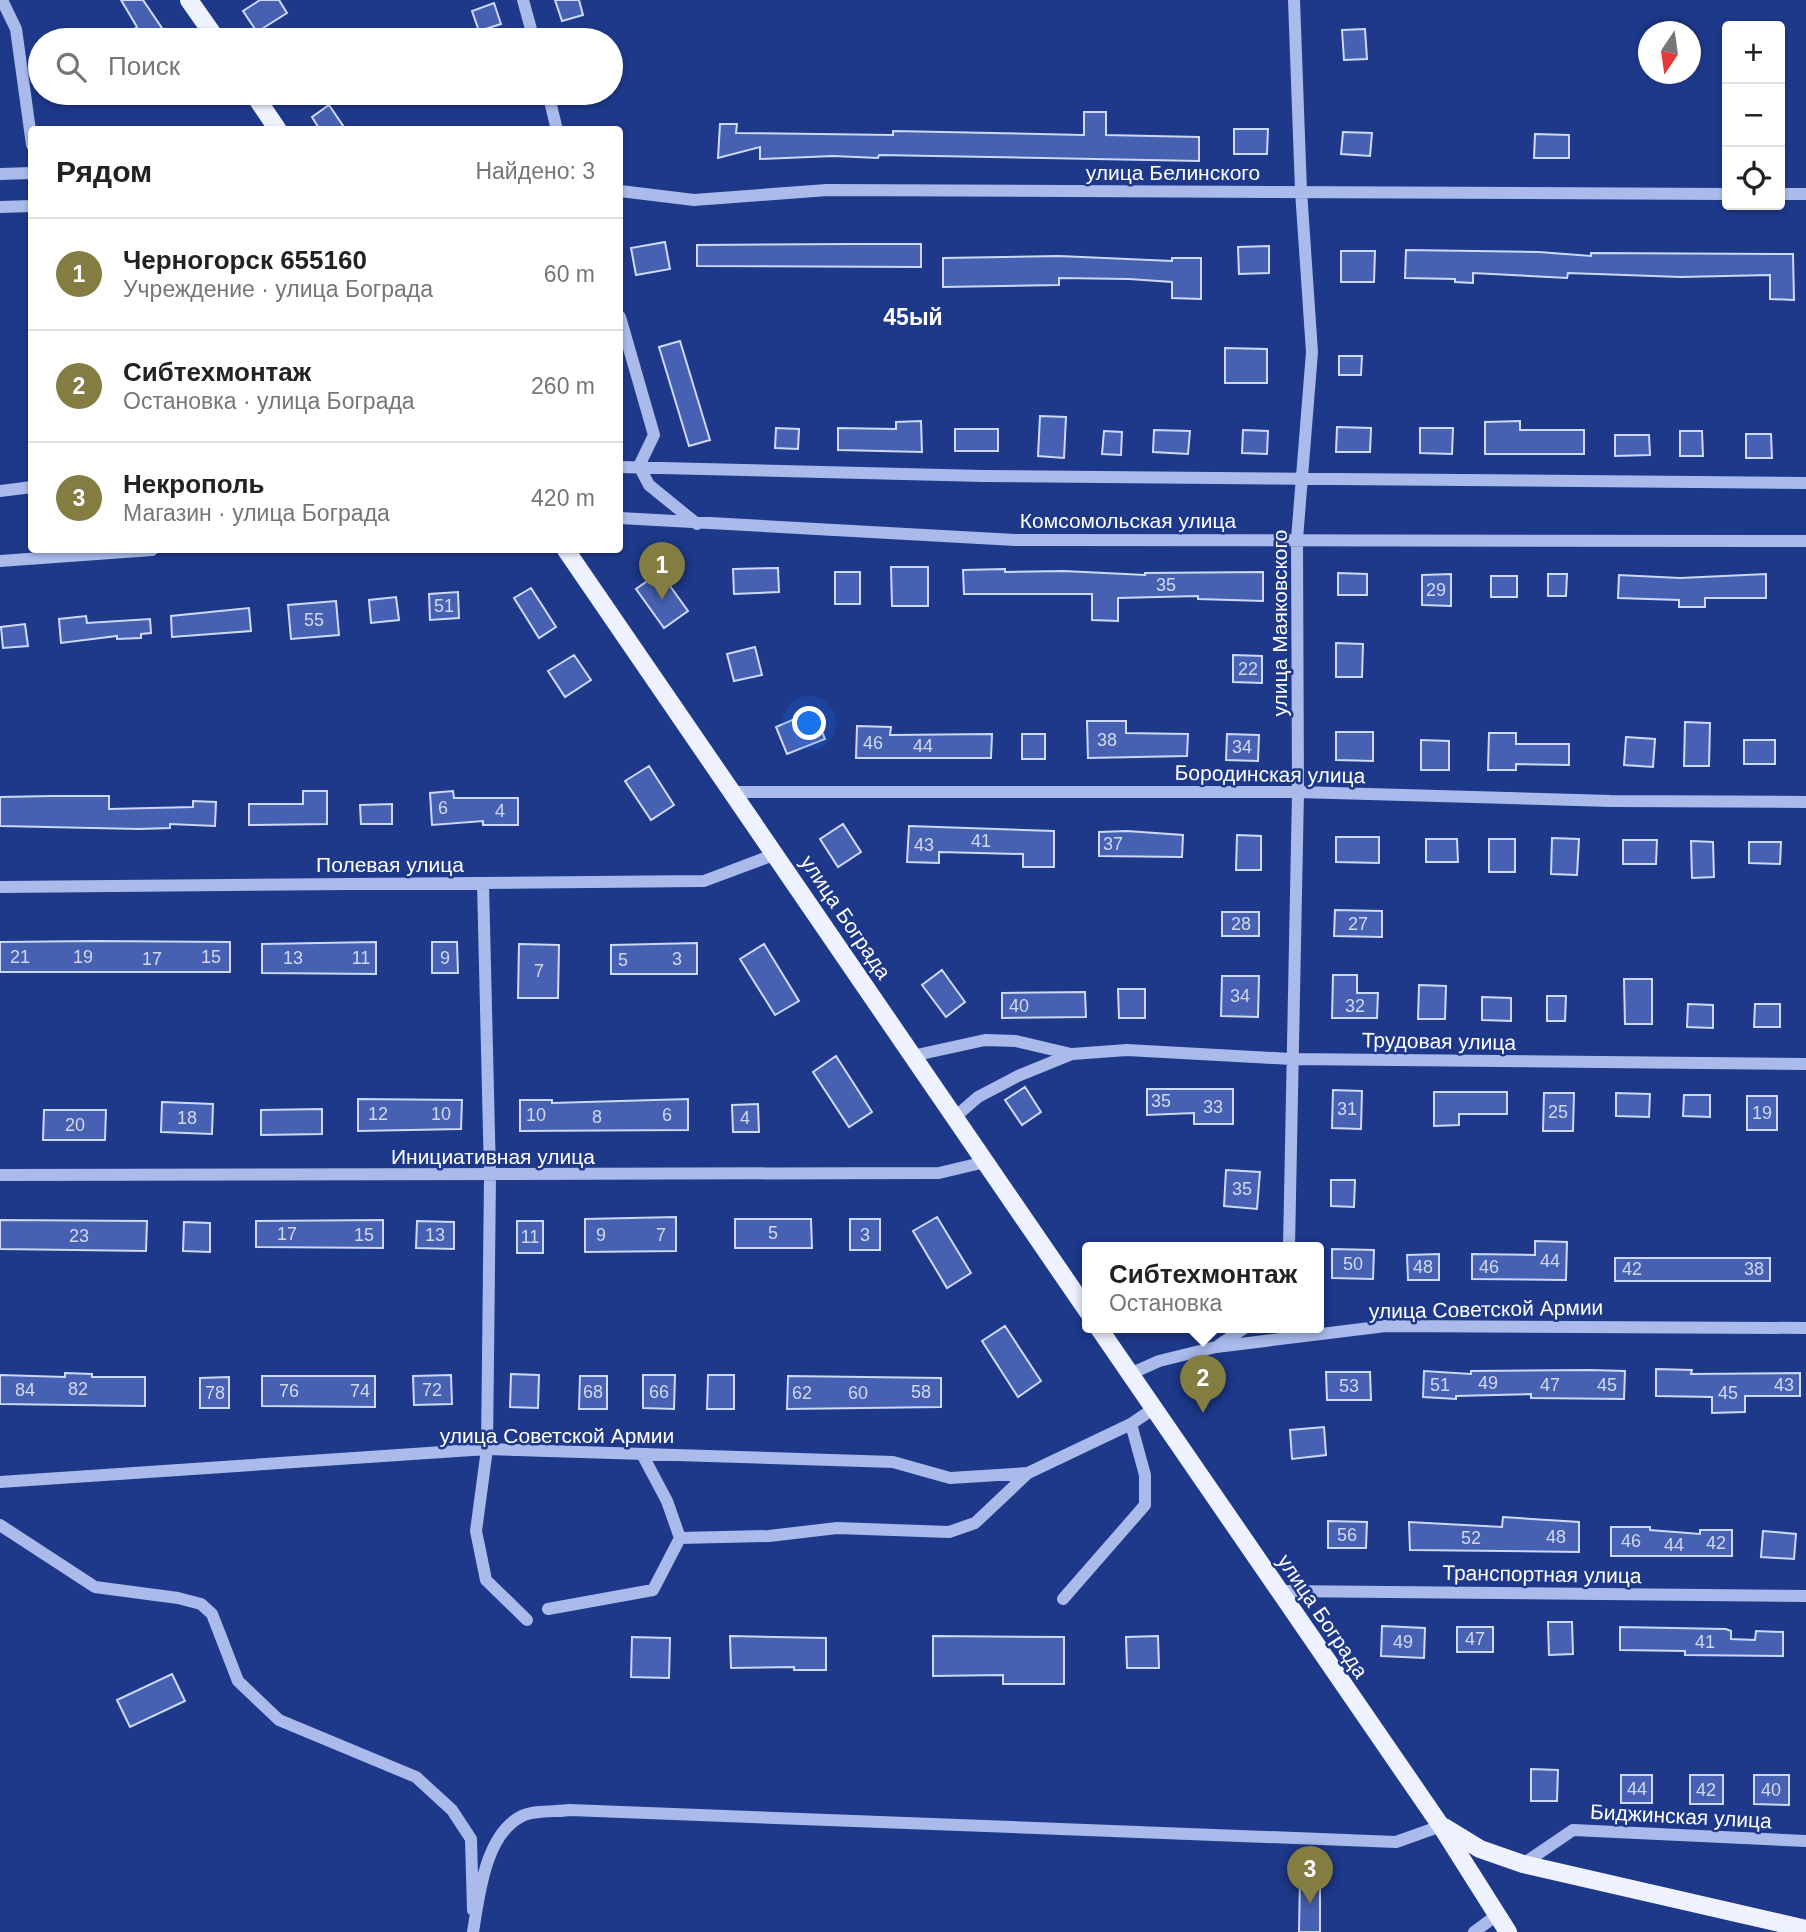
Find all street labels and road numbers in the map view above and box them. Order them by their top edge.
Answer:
street label: улица Белинского [1086,161,1260,184]
street label: Комсомольская улица [1020,509,1237,532]
street label: улица Маяковского [1268,530,1291,716]
street label: Бородинская улица [1174,761,1366,787]
street label: улица Бограда [796,851,896,983]
street label: Полевая улица [316,853,464,876]
street label: Трудовая улица [1362,1028,1517,1054]
street label: Инициативная улица [391,1145,595,1168]
street label: улица Советской Армии [1369,1295,1603,1323]
street label: улица Советской Армии [440,1424,674,1447]
street label: улица Бограда [1273,1550,1373,1682]
street label: Транспортная улица [1442,1561,1642,1587]
street label: Биджинская улица [1590,1800,1773,1832]

